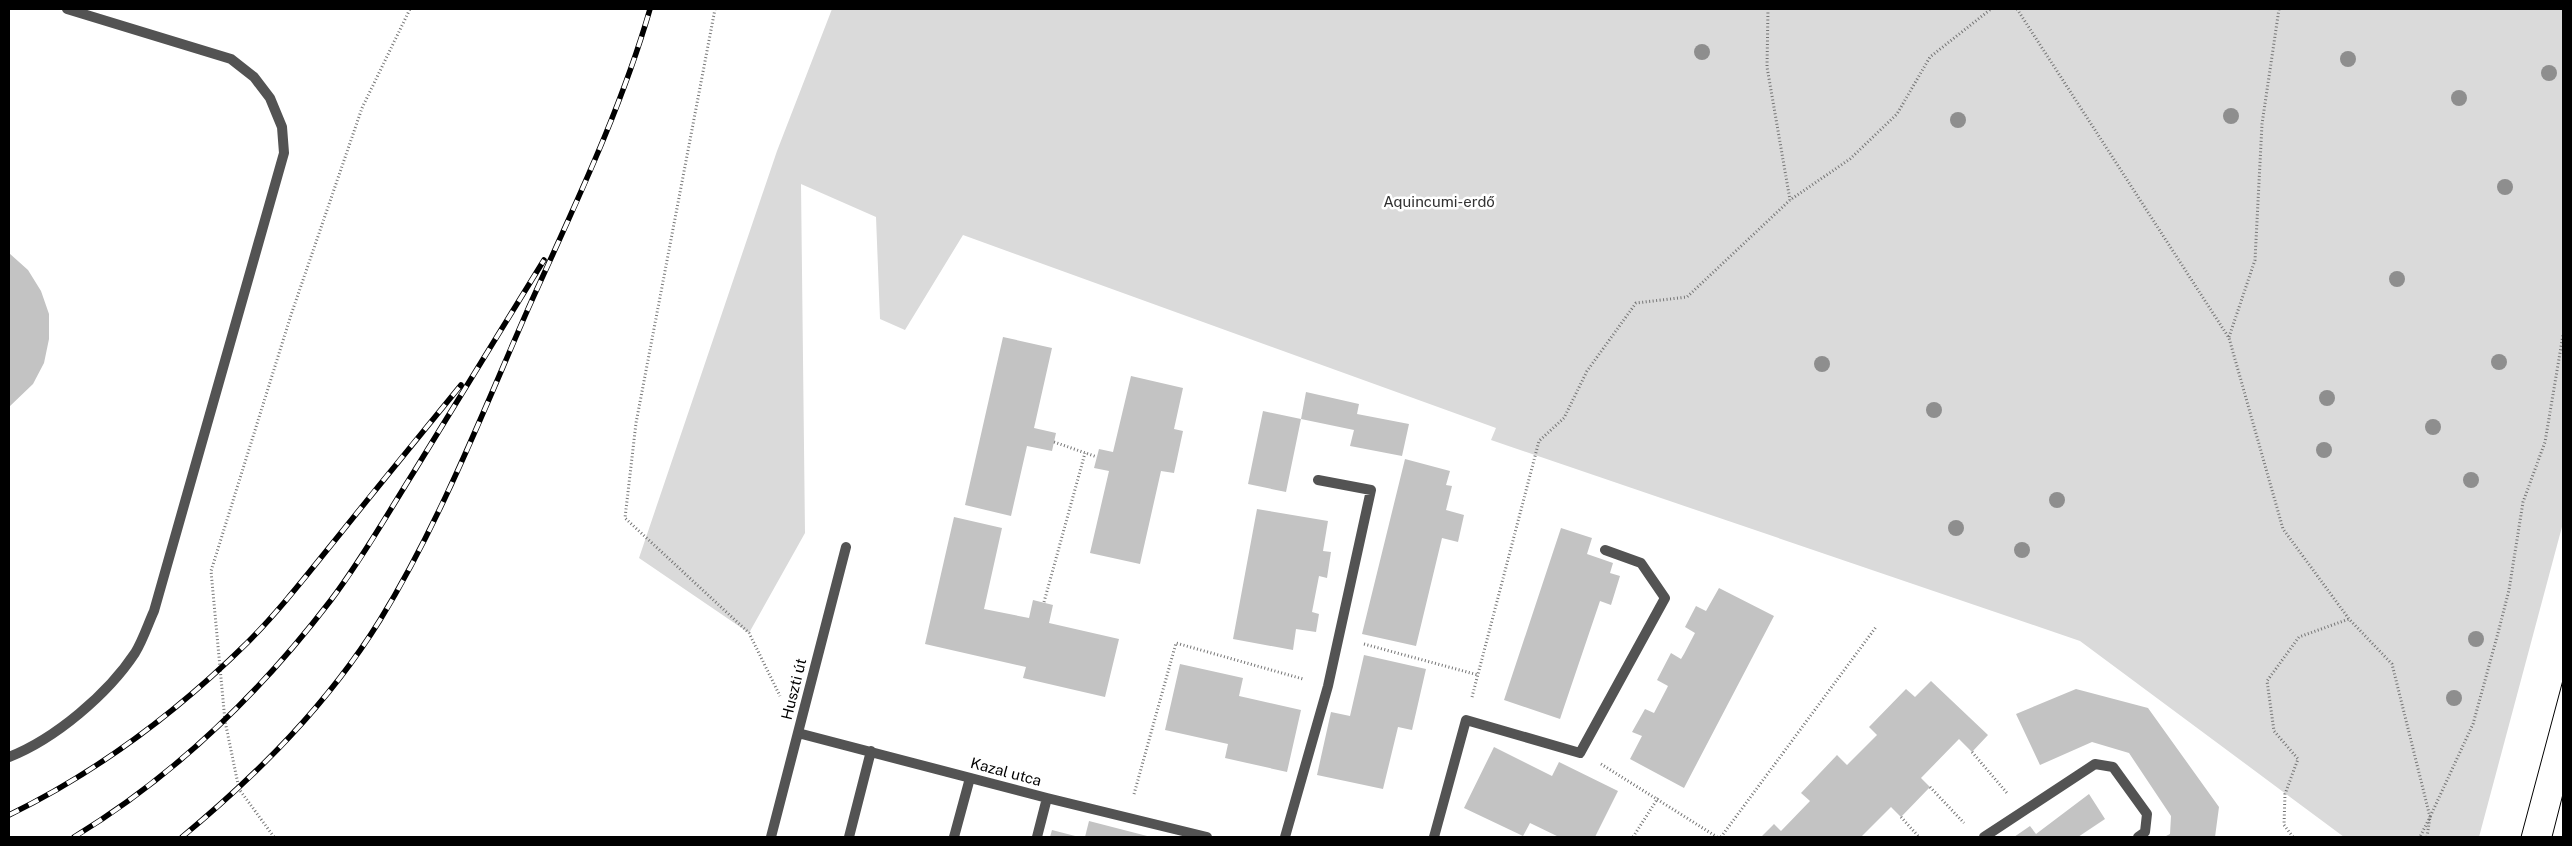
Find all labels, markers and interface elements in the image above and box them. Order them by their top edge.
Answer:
park label: Aquincumi-erdő [1383,193,1495,210]
street label: Huszti út [778,656,809,721]
street label: Kazal utca [969,754,1044,789]

